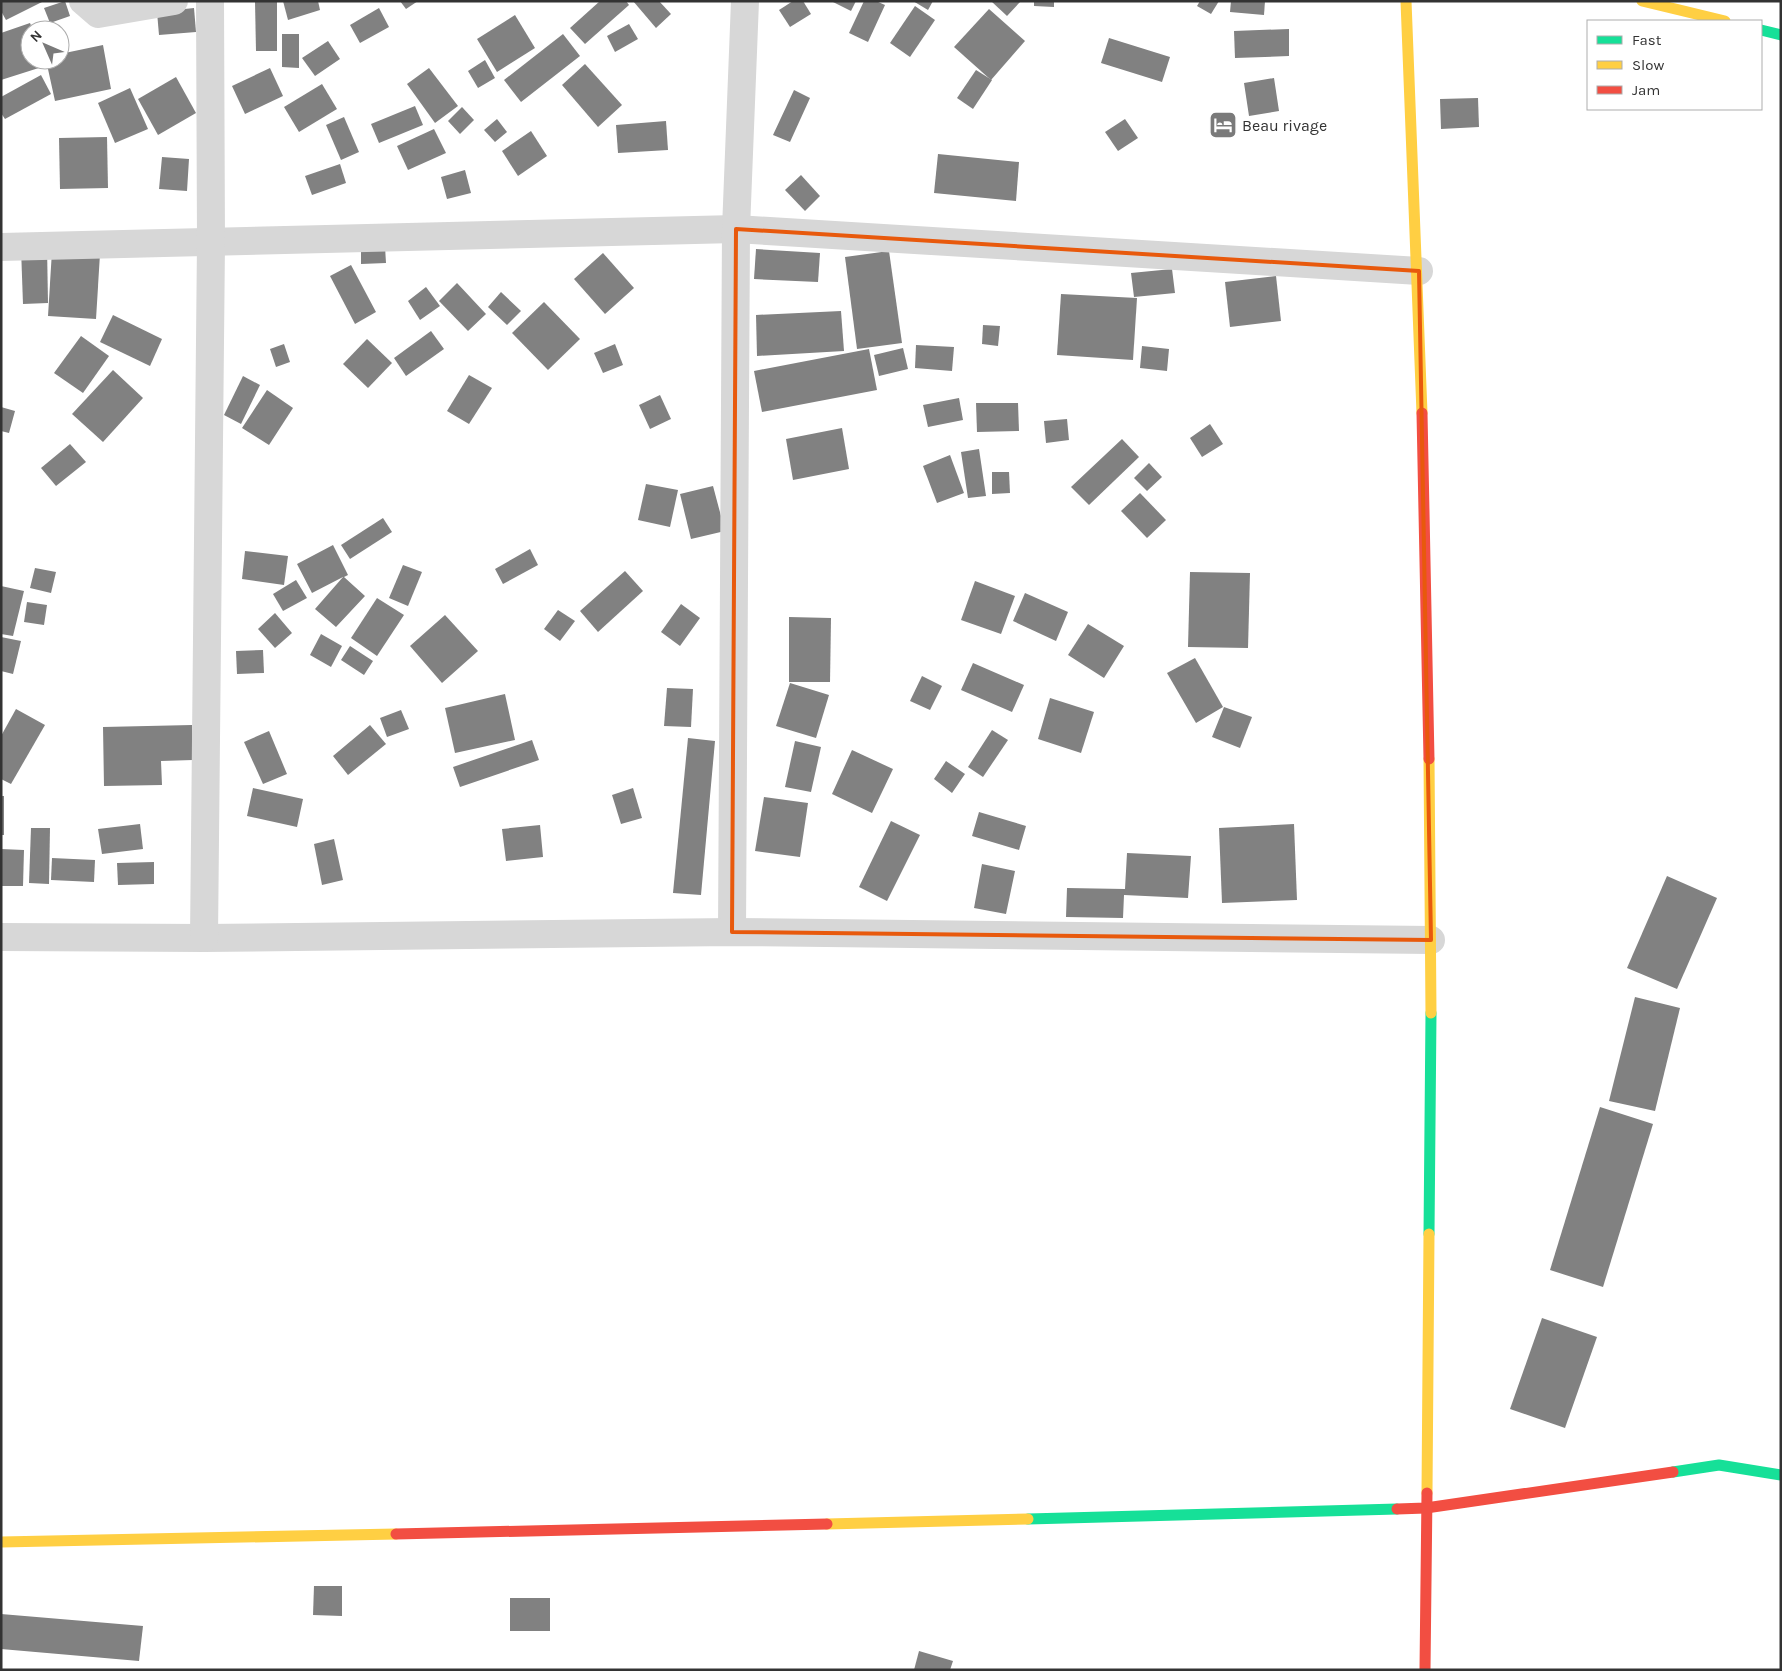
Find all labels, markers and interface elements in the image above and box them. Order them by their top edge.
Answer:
north arrow [20,20,70,70]
legend [1587,20,1762,110]
text: N [27,27,46,46]
text: Fast [1632,31,1662,49]
text: Slow [1632,56,1664,74]
text: Jam [1632,81,1660,99]
hotel icon: Beau rivage [1208,110,1238,140]
place label: Beau rivage [1242,116,1327,135]

